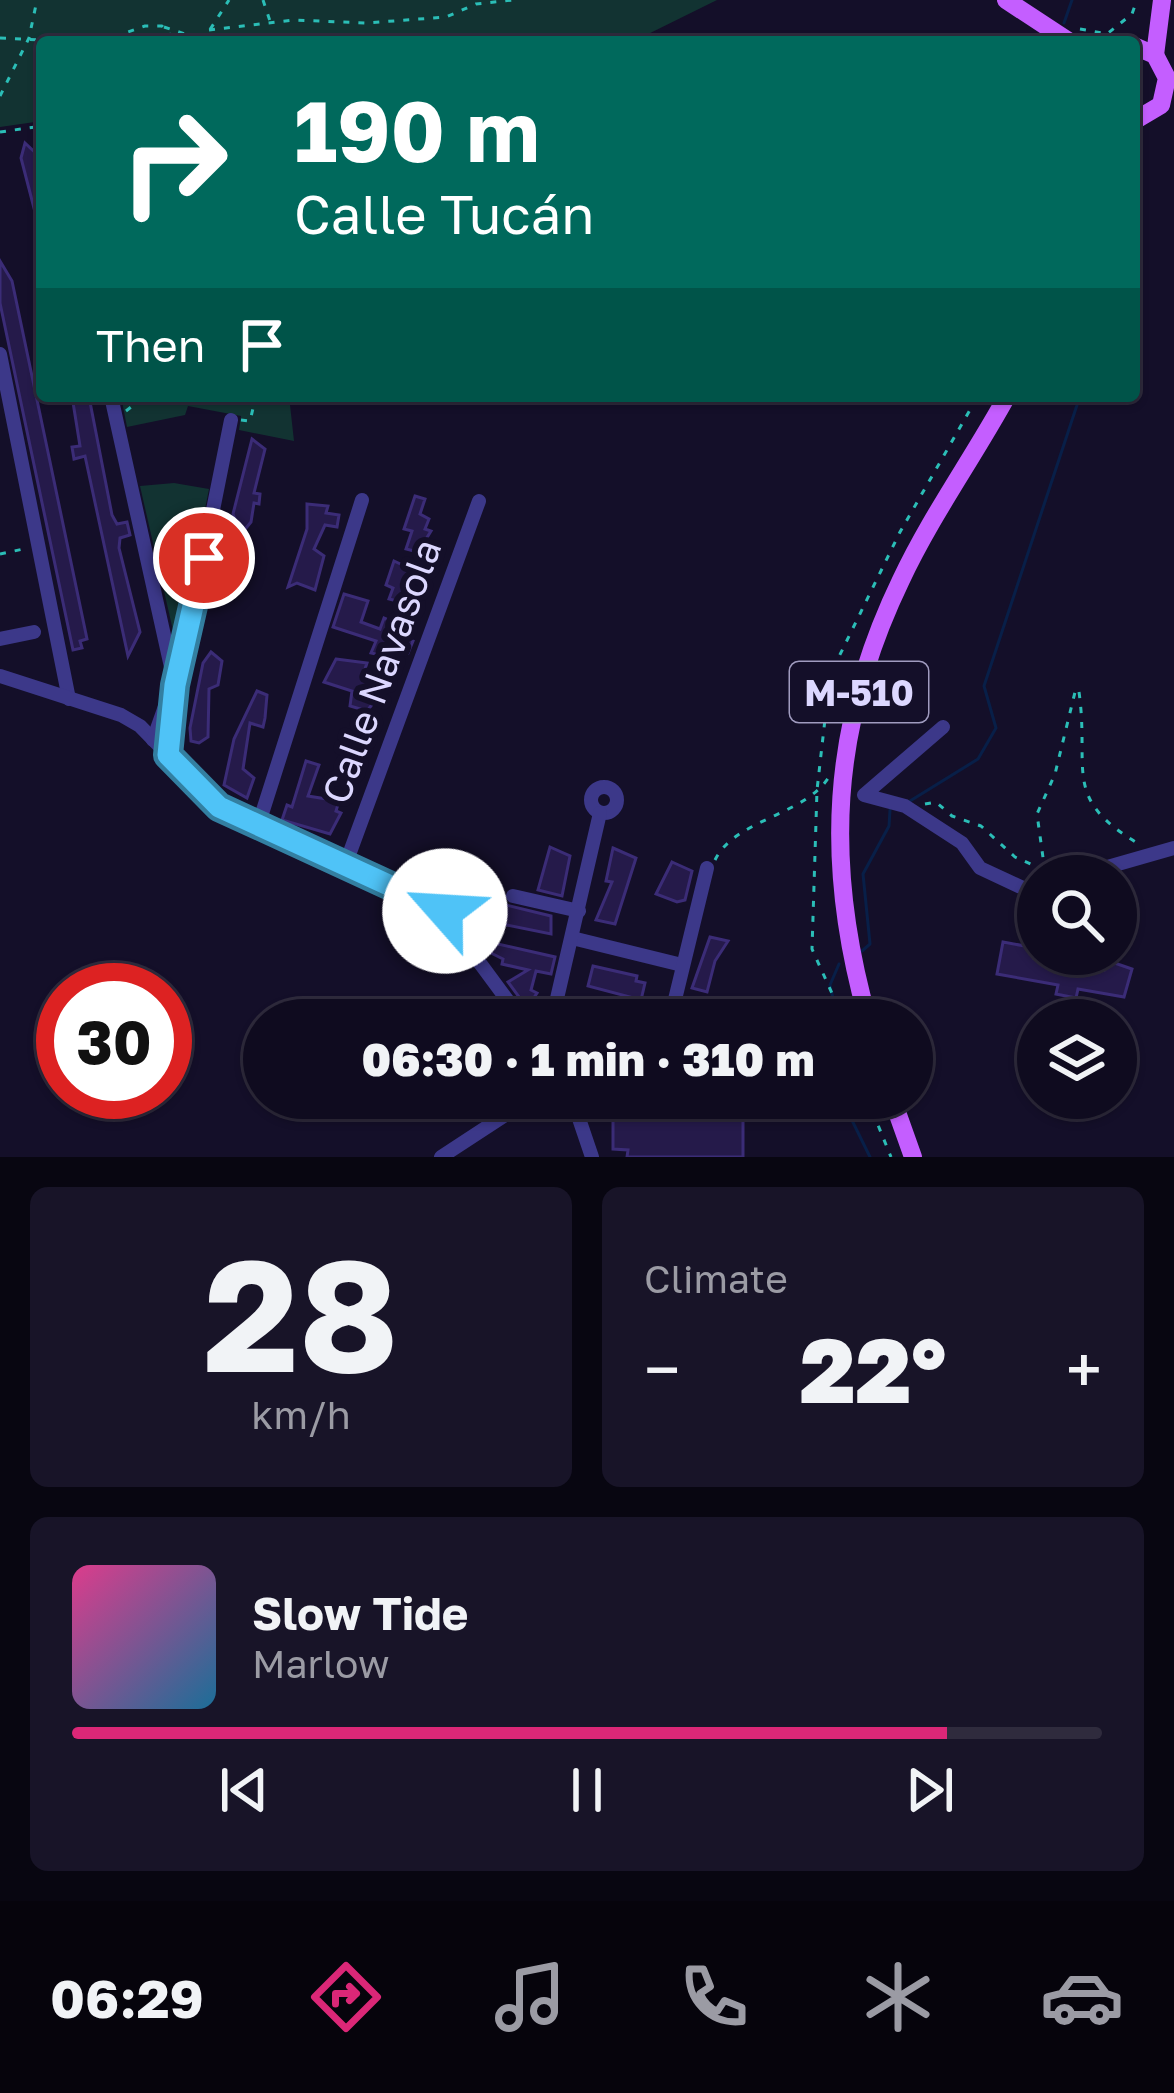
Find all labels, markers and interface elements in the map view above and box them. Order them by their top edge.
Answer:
text: 190 m [294,80,540,180]
icon: right [96,84,252,240]
text: Calle Tucán [294,181,595,246]
icon: arrive [229,312,295,378]
text: Then [96,318,205,372]
pin [153,507,255,609]
icon: arrive [171,525,237,591]
street label: Calle Navasola [311,532,451,810]
road number: M-510 [790,662,928,722]
position arrow [382,848,508,974]
map controls [1017,855,1137,1119]
button: search [1017,855,1137,975]
speed limit sign: 30 [36,963,192,1119]
button: layers [1017,999,1137,1119]
text: 06:30 · 1 min · 310 m [361,1032,815,1086]
text: 28 [204,1219,399,1406]
text: Climate [644,1255,788,1302]
text: 22° [800,1315,946,1423]
text: − [644,1329,680,1409]
text: + [1066,1329,1102,1409]
text: km/h [251,1391,351,1438]
text: Slow Tide [252,1586,468,1640]
text: Marlow [252,1640,389,1687]
icon: previous [211,1757,277,1823]
icon: pause [554,1757,620,1823]
icon: next [897,1757,963,1823]
icon: directions [304,1955,388,2039]
icon: music [488,1955,572,2039]
icon: phone [672,1955,756,2039]
icon: climate [856,1955,940,2039]
icon: car [1040,1955,1124,2039]
text: 06:29 [50,1965,204,2030]

